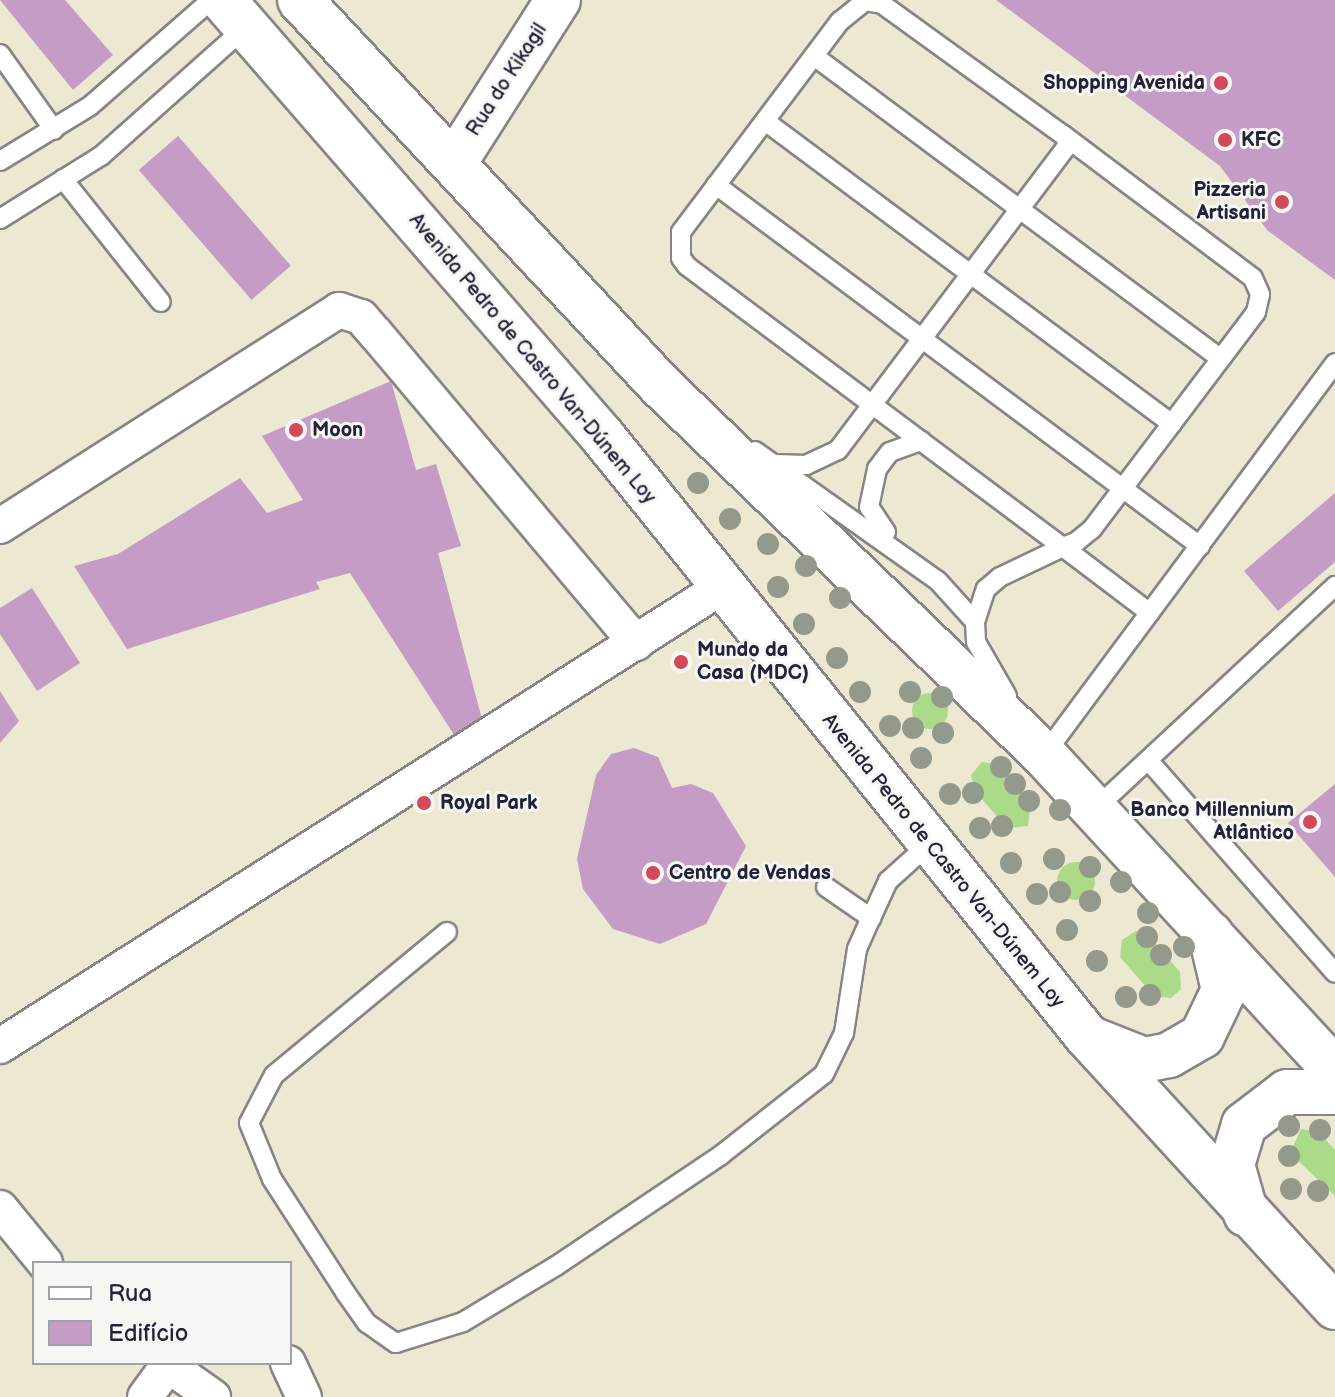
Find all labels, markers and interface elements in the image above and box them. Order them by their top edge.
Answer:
street label: Rua do Kikagil [462,19,552,141]
place label: Shopping Avenida [1043,71,1205,95]
marker: Shopping Avenida [1212,74,1230,92]
place label: KFC [1241,128,1281,152]
marker: KFC [1216,131,1234,149]
place label: Pizzeria Artisani [1194,178,1266,225]
marker: Pizzeria Artisani [1273,193,1291,211]
street label: Avenida Pedro de Castro Van-Dúnem Loy [403,209,661,509]
place label: Moon [312,418,363,442]
marker: Moon [287,421,305,439]
place label: Mundo da Casa (MDC) [697,638,809,685]
marker: Mundo da Casa (MDC) [672,653,690,671]
street label: Avenida Pedro de Castro Van-Dúnem Loy [817,709,1069,1013]
place label: Royal Park [440,791,537,815]
marker: Royal Park [415,794,433,812]
place label: Banco Millennium Atlântico [1130,798,1294,845]
marker: Banco Millennium Atlântico [1301,813,1319,831]
place label: Centro de Vendas [669,861,832,885]
marker: Centro de Vendas [644,864,662,882]
legend [32,1261,292,1365]
text: Rua [108,1279,152,1308]
text: Edifício [108,1319,188,1348]

